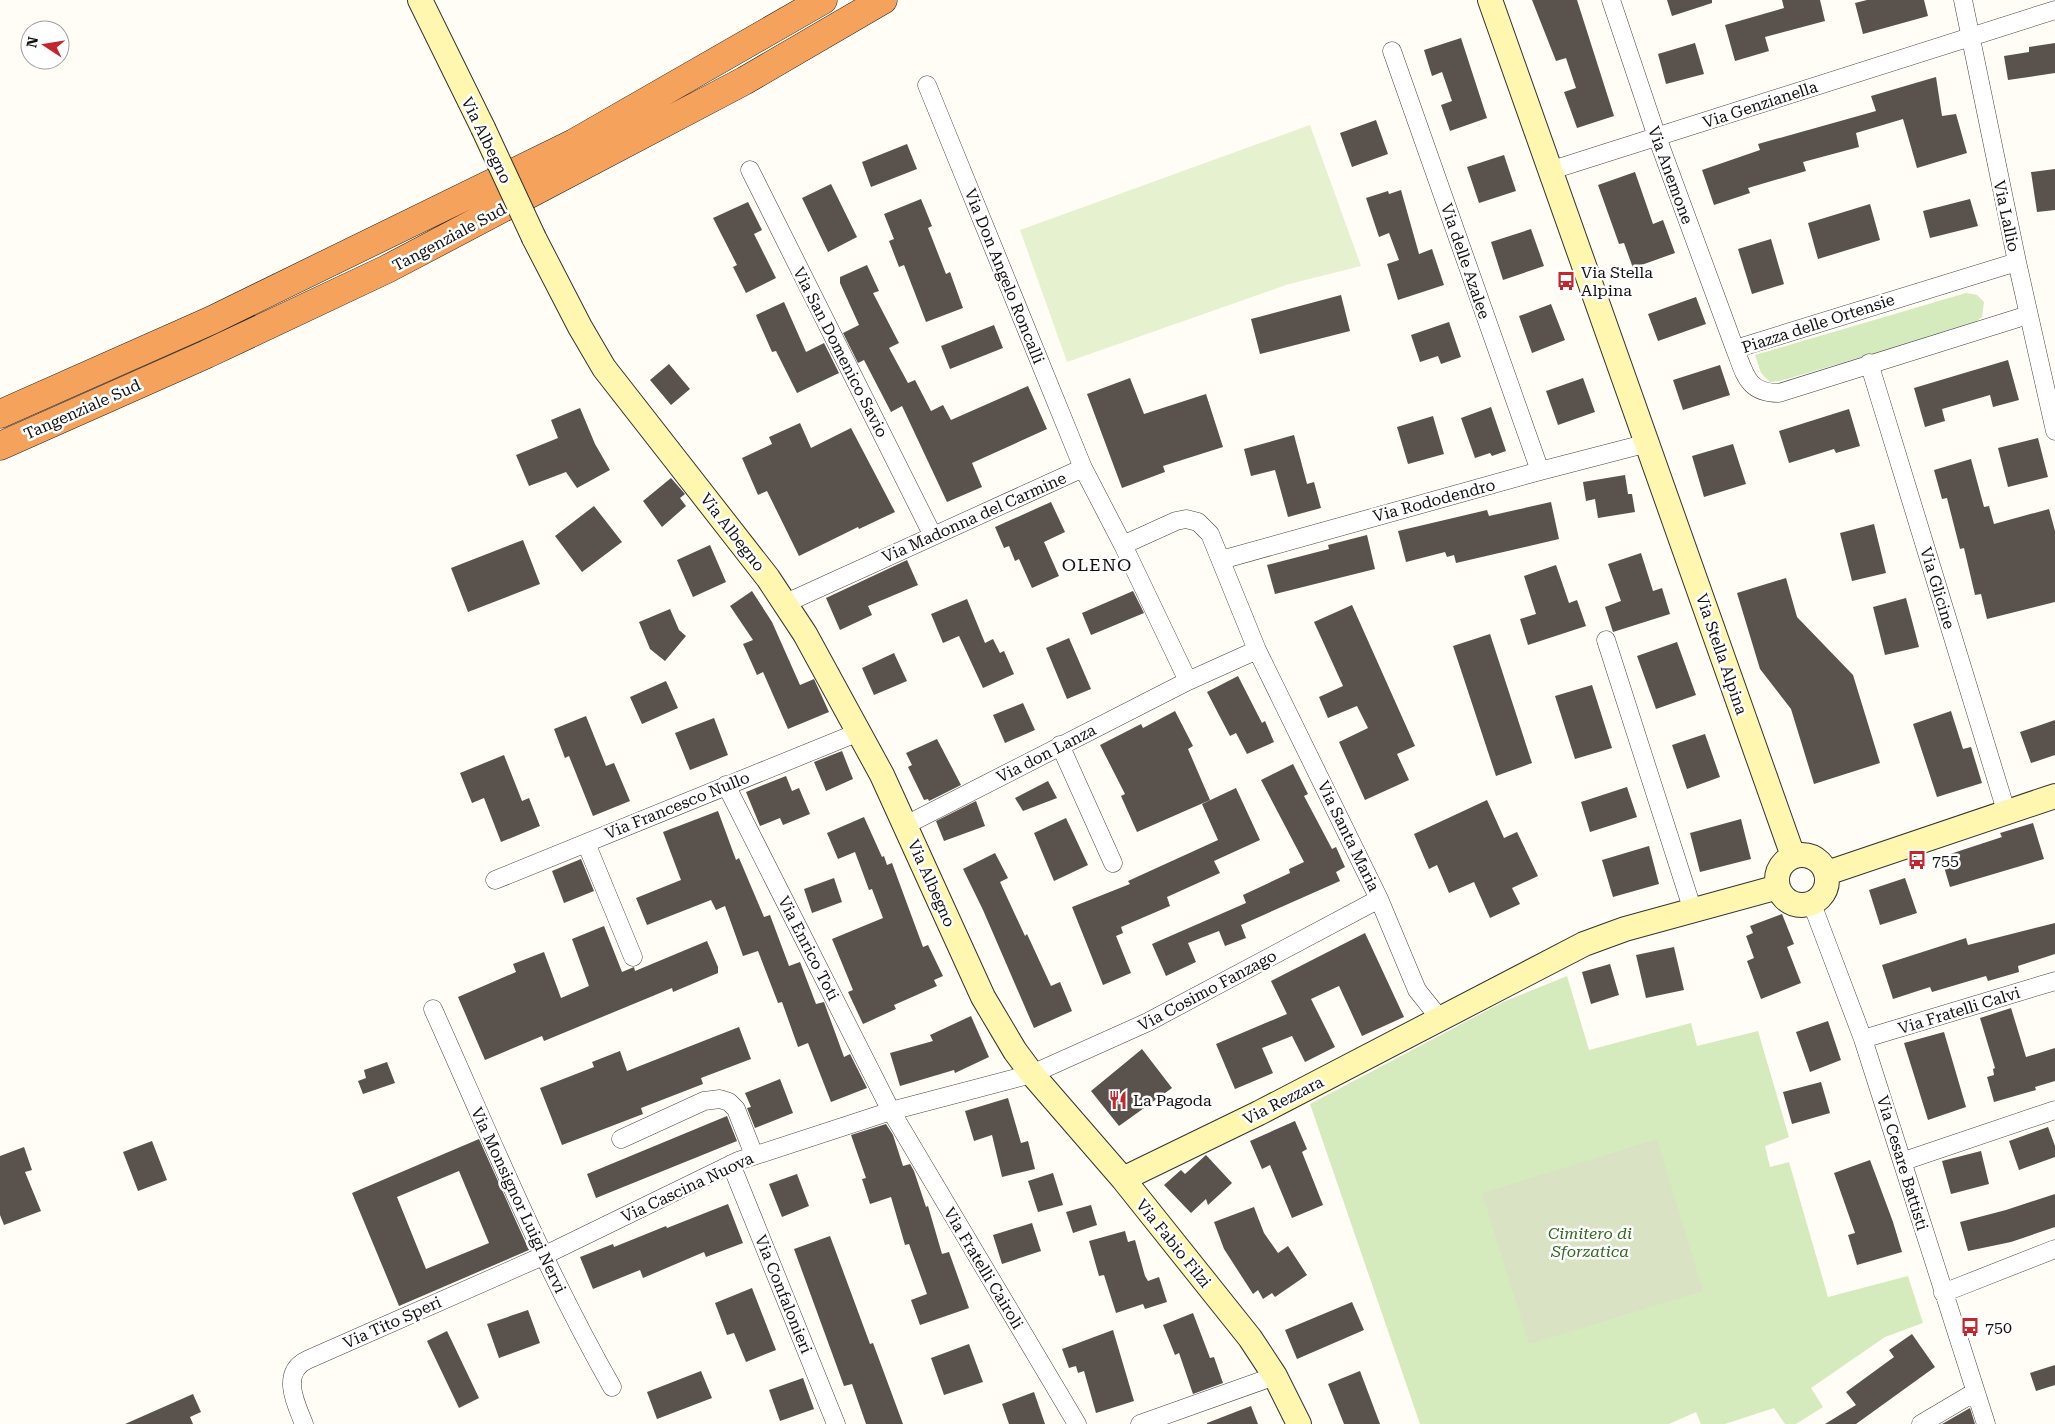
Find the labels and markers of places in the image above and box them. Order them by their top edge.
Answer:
place label: Via Stella Alpina [1581,263,1653,300]
bus stop icon: Via Stella Alpina [1555,270,1577,292]
bus stop icon: 755 [1906,849,1928,871]
place label: 755 [1932,851,1959,870]
restaurant icon: La Pagoda [1107,1089,1129,1111]
place label: La Pagoda [1133,1091,1212,1110]
bus stop icon: 750 [1959,1316,1981,1338]
place label: 750 [1985,1318,2012,1337]

